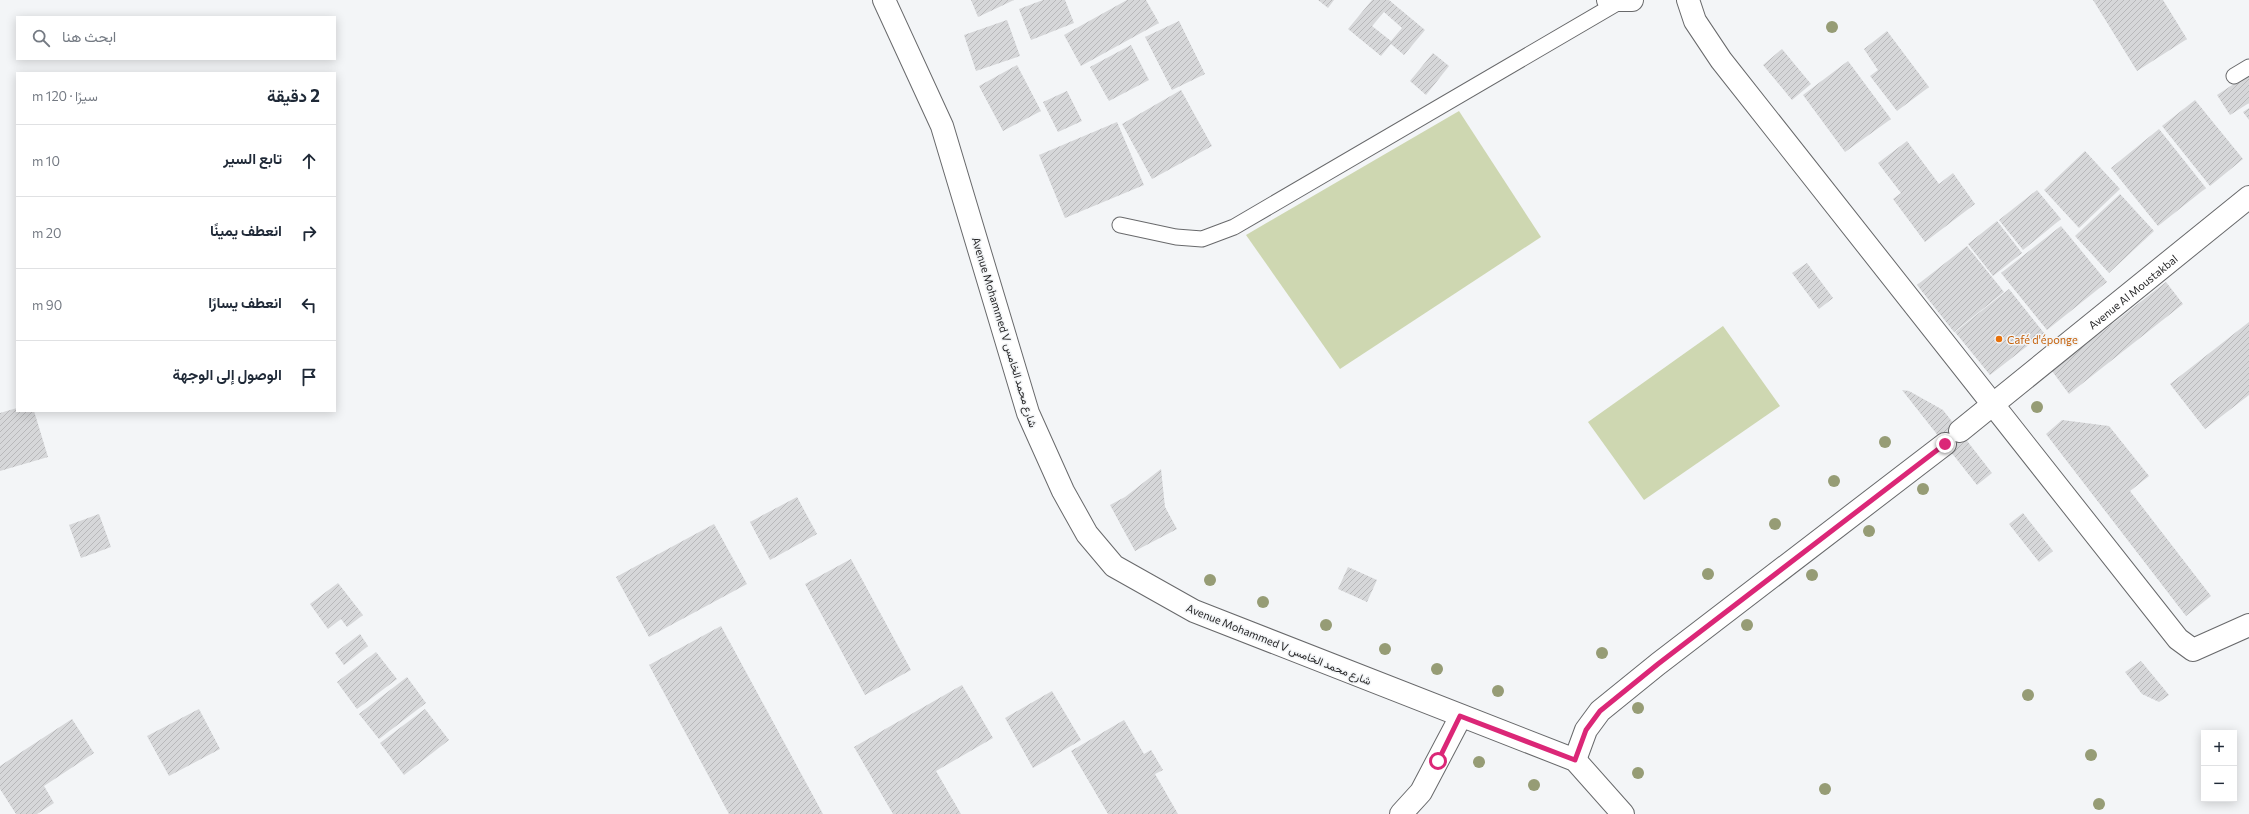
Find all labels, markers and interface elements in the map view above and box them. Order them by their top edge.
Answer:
search box [16,16,336,60]
icon: search [30,27,52,49]
text: ابحث هنا [62,27,116,45]
text: 2 دقيقة [267,85,320,106]
text: سيرًا · 120 m [32,88,98,104]
text: تابع السير [223,149,282,167]
icon: ahead [298,150,320,172]
text: 10 m [32,153,60,169]
text: انعطف يمينًا [210,221,282,239]
icon: right [298,222,320,244]
text: 20 m [32,225,62,241]
street label: Avenue Mohammed V شارع محمد الخامس [968,235,1040,430]
street label: Avenue Al Moustakbal [2085,251,2180,331]
text: انعطف يسارًا [208,293,282,311]
icon: left [298,294,320,316]
text: 90 m [32,297,62,313]
place label: Café d'éponge [2007,333,2078,346]
marker: Café d'éponge [1994,334,2004,344]
text: الوصول إلى الوجهة [173,365,282,383]
icon: arrive [298,366,320,388]
route end [1936,435,1954,453]
street label: Avenue Mohammed V شارع محمد الخامس [1184,601,1374,689]
map controls [2201,730,2237,802]
button: + [2201,730,2237,766]
route start [1429,752,1447,770]
button: − [2201,766,2237,802]

